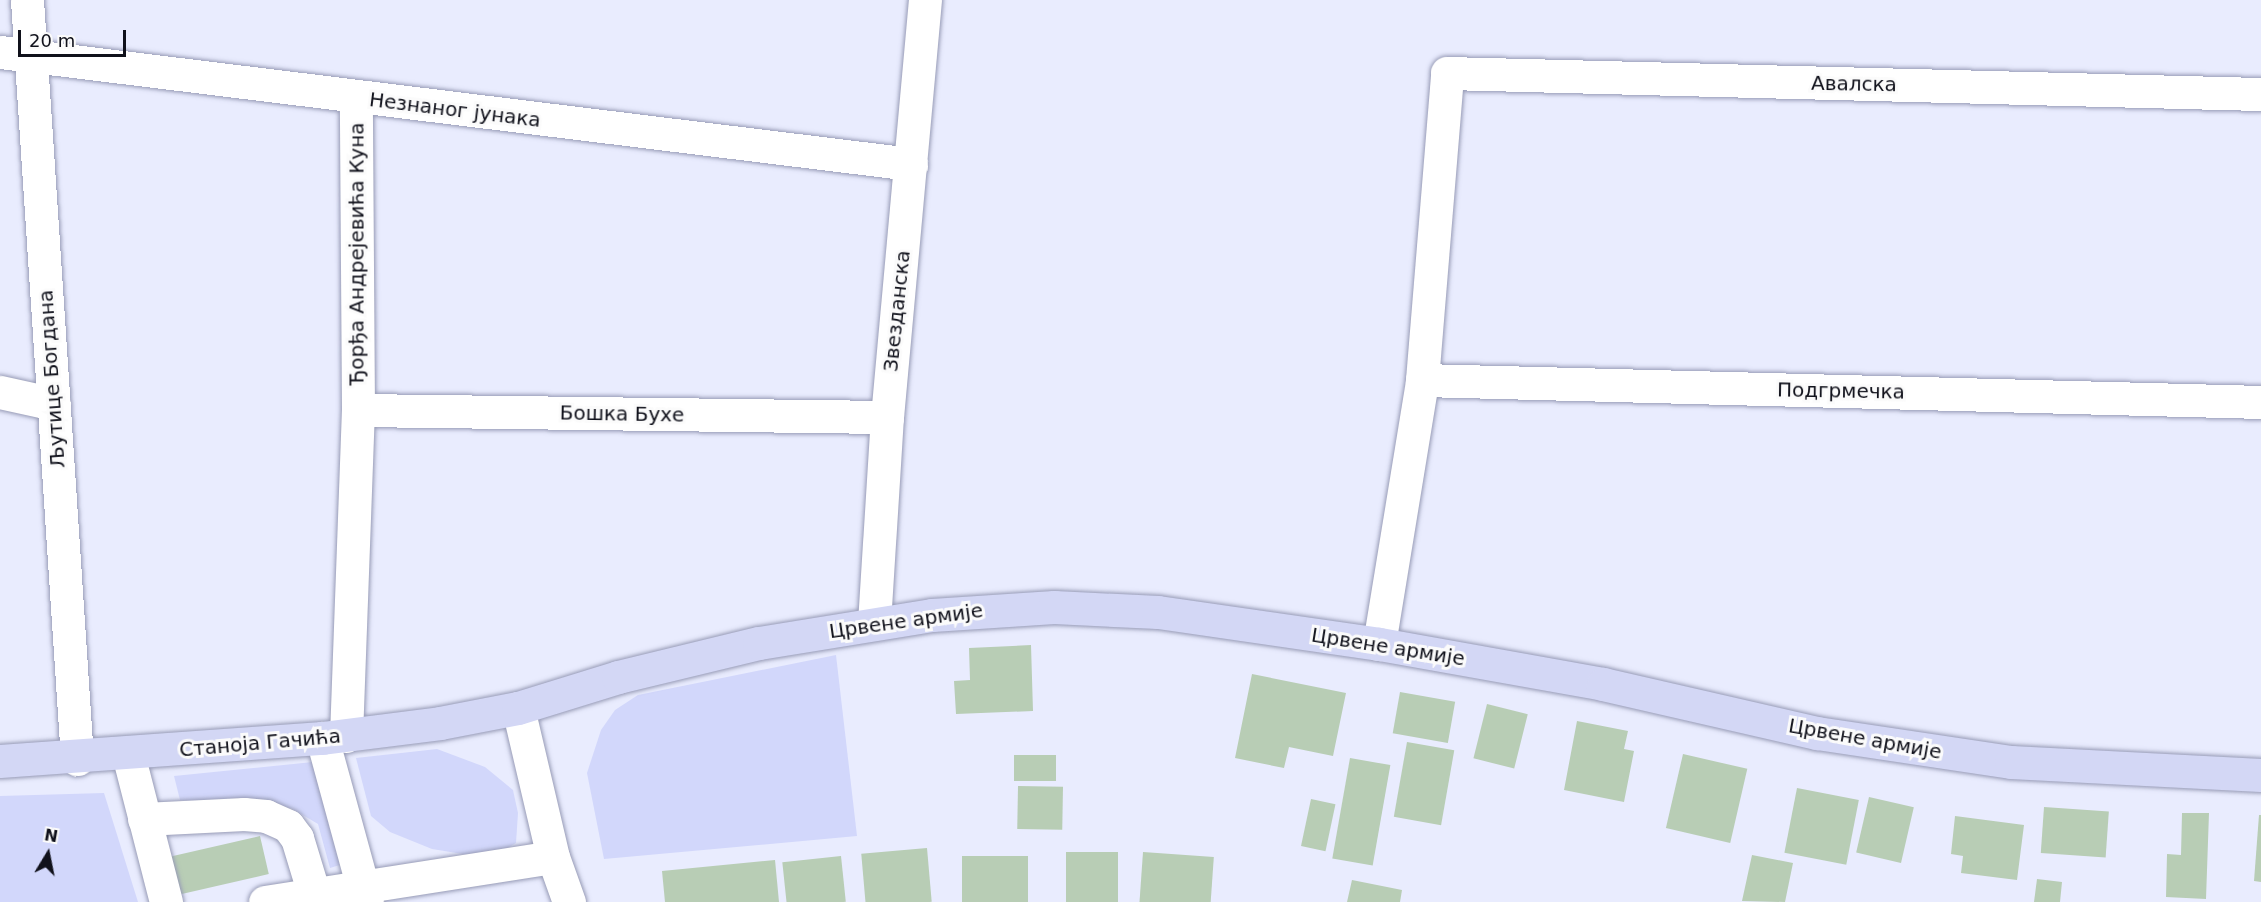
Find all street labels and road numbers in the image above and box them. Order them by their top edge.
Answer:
street label: Авалска [1811,71,1897,97]
street label: Незнаног јунака [368,88,542,132]
street label: Ђорђа Андрејевића Куна [345,122,369,386]
street label: Звезданска [879,249,915,373]
street label: Љутице Богдана [34,289,70,469]
street label: Подгрмечка [1777,378,1905,404]
street label: Бошка Бухе [559,401,685,427]
street label: Црвене армије [828,598,984,644]
street label: Црвене армије [1310,623,1466,671]
street label: Црвене армије [1787,714,1943,764]
street label: Станоја Гачића [178,724,342,762]

